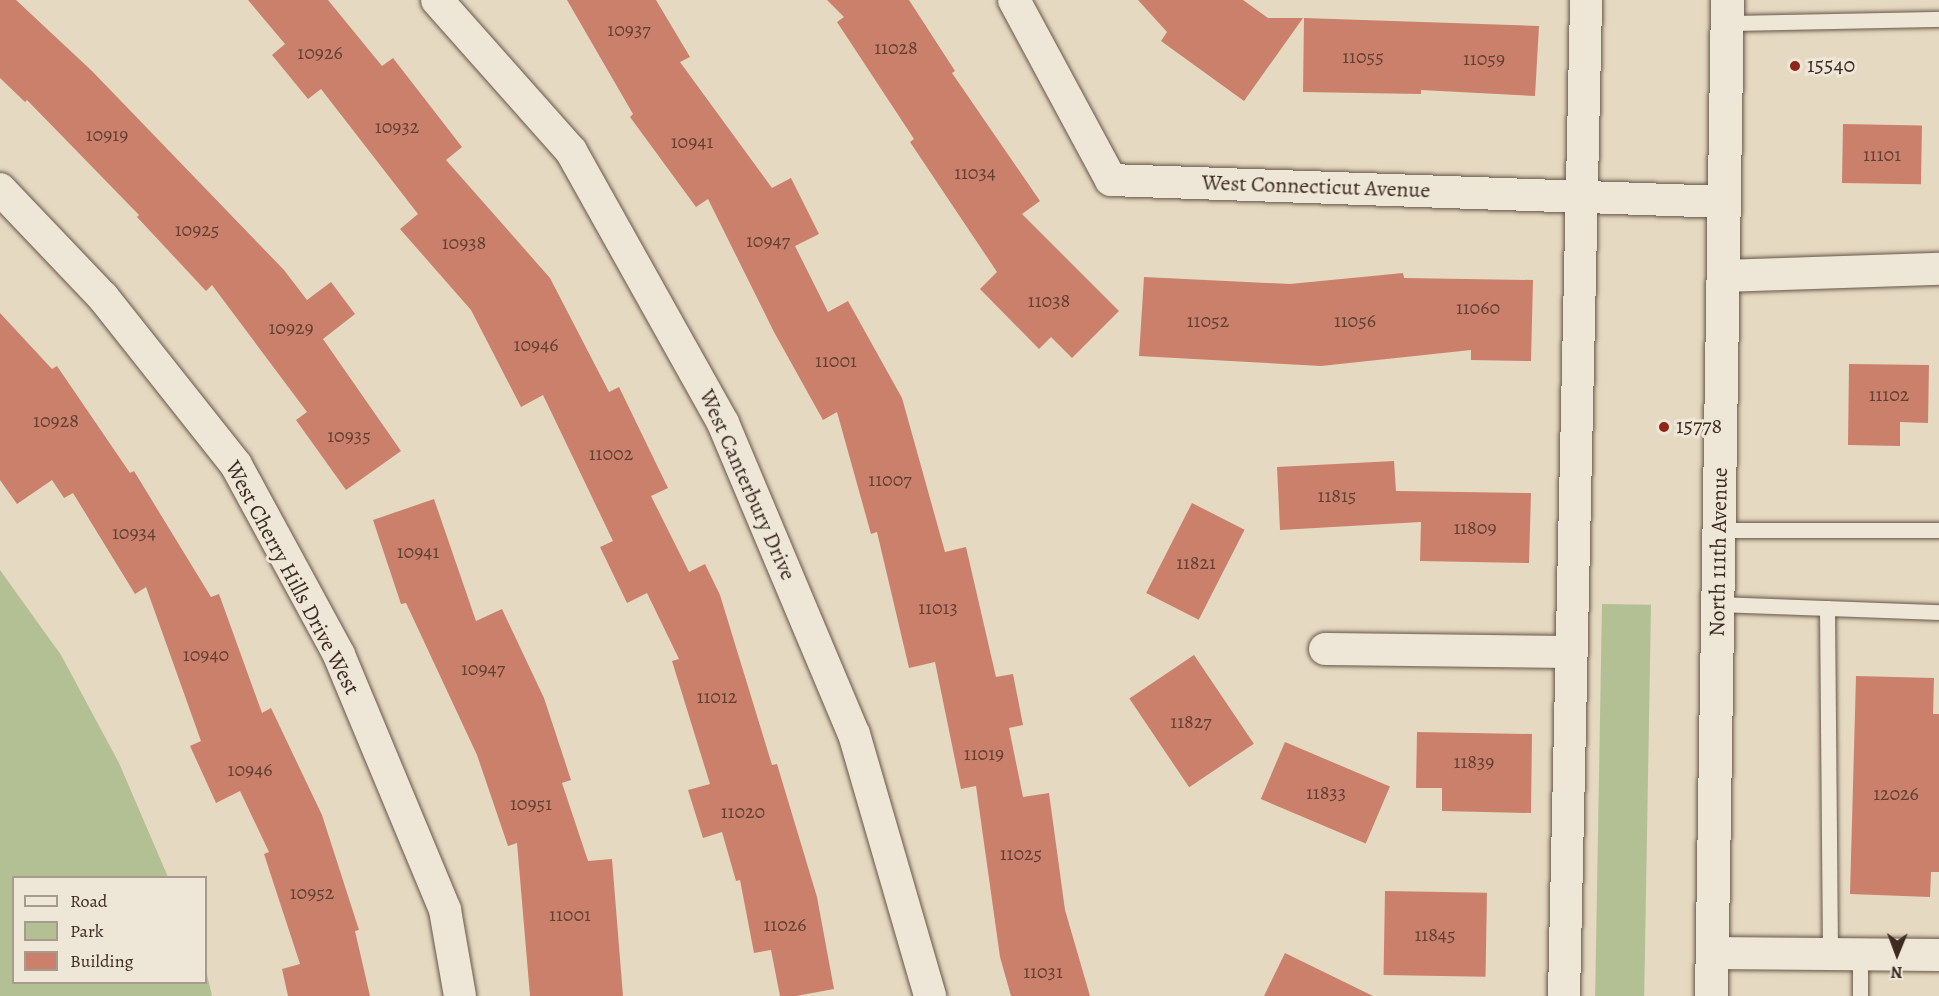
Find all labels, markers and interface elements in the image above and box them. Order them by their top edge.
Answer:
house number: 10937 [607,17,651,41]
house number: 11028 [874,35,918,59]
house number: 10926 [297,40,343,64]
house number: 11055 [1342,44,1384,68]
house number: 11059 [1463,46,1505,70]
place label: 15540 [1807,53,1855,79]
marker: 15540 [1788,59,1802,73]
house number: 10932 [375,114,419,138]
house number: 10919 [86,122,128,146]
house number: 10941 [671,129,713,153]
house number: 11101 [1863,142,1901,166]
house number: 11034 [954,160,996,184]
street label: West Connecticut Avenue [1201,170,1431,204]
house number: 10925 [175,217,219,241]
house number: 10947 [746,228,790,252]
house number: 10938 [442,230,486,254]
house number: 11038 [1028,288,1070,312]
house number: 11060 [1456,295,1500,319]
house number: 11052 [1187,308,1229,332]
house number: 11056 [1334,308,1376,332]
house number: 10929 [268,315,314,339]
house number: 10946 [514,332,558,356]
house number: 11001 [815,348,857,372]
house number: 11102 [1869,382,1909,406]
street label: West Canterbury Drive [693,385,801,585]
house number: 10928 [33,408,79,432]
place label: 15778 [1676,414,1722,440]
marker: 15778 [1657,420,1671,434]
house number: 10935 [327,423,371,447]
house number: 11002 [589,441,633,465]
street label: West Cherry Hills Drive West [219,457,365,699]
house number: 11007 [868,467,912,491]
street label: North 111th Avenue [1704,467,1734,637]
house number: 11815 [1318,483,1356,507]
house number: 11809 [1453,515,1497,539]
house number: 10934 [112,520,156,544]
house number: 10941 [397,539,439,563]
house number: 11821 [1176,550,1216,574]
house number: 11013 [918,595,958,619]
house number: 10940 [183,642,229,666]
house number: 10947 [461,656,505,680]
house number: 11012 [697,684,737,708]
house number: 11827 [1170,709,1212,733]
house number: 11019 [964,741,1004,765]
house number: 11839 [1454,749,1494,773]
house number: 10946 [228,757,272,781]
house number: 11833 [1306,780,1346,804]
house number: 12026 [1873,781,1919,805]
house number: 10951 [510,791,552,815]
house number: 11020 [721,799,765,823]
house number: 11025 [1000,841,1042,865]
legend [12,876,207,984]
house number: 10952 [290,880,334,904]
text: Road [70,889,107,913]
house number: 11001 [549,902,591,926]
house number: 11026 [763,912,807,936]
text: Park [70,919,104,943]
house number: 11845 [1414,922,1456,946]
north arrow [1867,924,1927,984]
text: Building [70,949,134,973]
house number: 11031 [1023,959,1063,983]
text: N [1891,961,1903,983]

